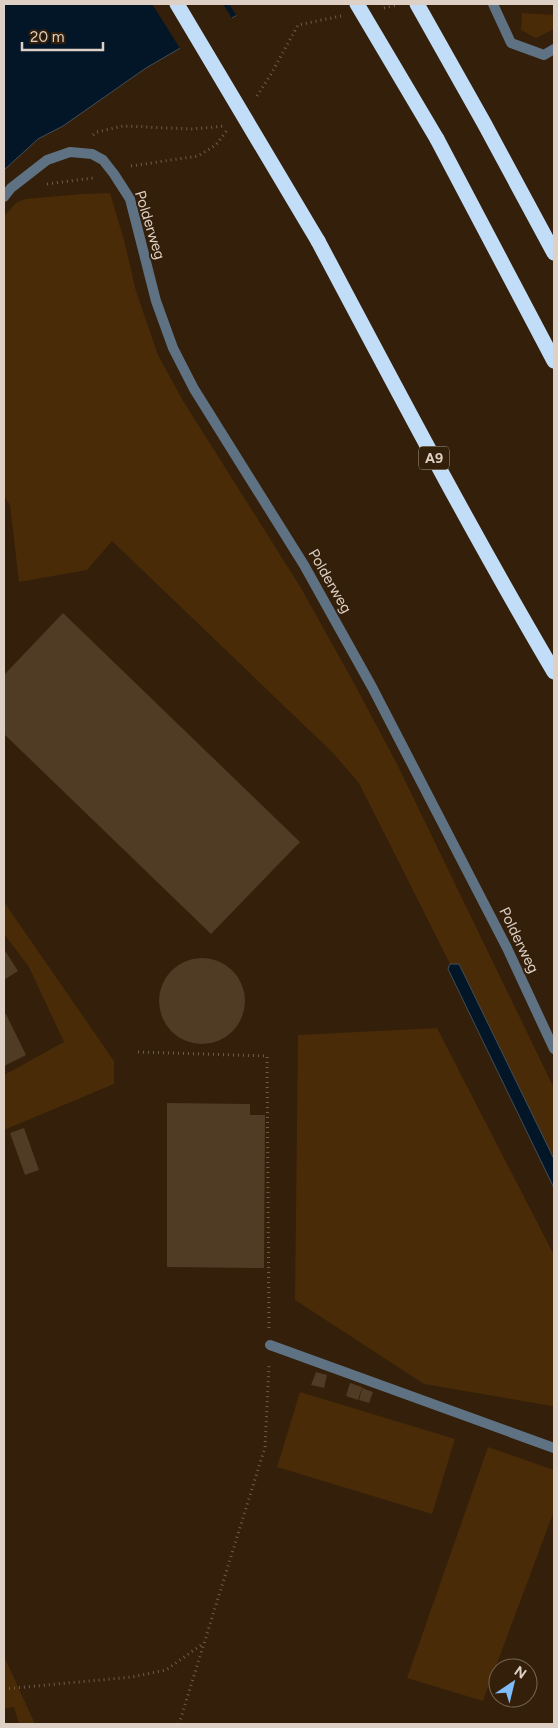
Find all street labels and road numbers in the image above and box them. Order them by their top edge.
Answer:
street label: Polderweg [131,188,169,262]
road number: A9 [419,446,449,469]
street label: Polderweg [304,546,356,616]
street label: Polderweg [495,904,543,976]

